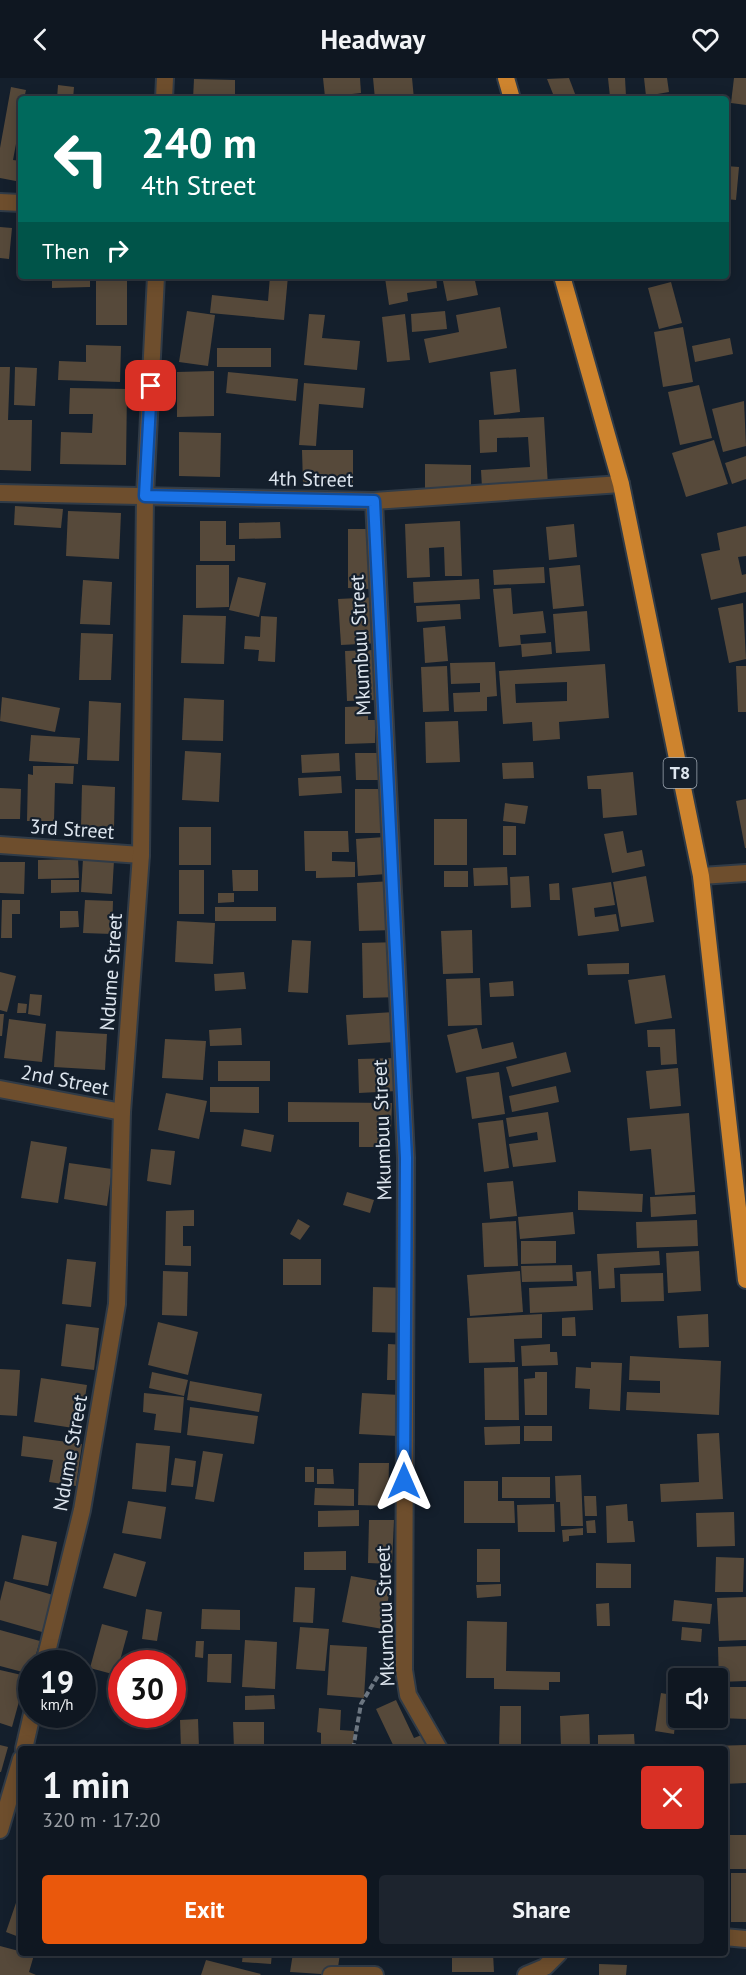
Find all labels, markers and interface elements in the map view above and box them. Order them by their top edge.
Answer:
text: Headway [320,22,426,56]
icon: back [24,23,57,56]
icon: heart [689,23,722,56]
text: 240 m [141,115,257,170]
icon: left [42,120,120,198]
text: 4th Street [141,168,256,202]
icon: right [101,234,134,267]
text: Then [42,237,89,265]
pin [125,360,176,411]
icon: arrive [134,369,167,402]
street label: 4th Street [268,465,354,493]
street label: Mkumbuu Street [343,574,377,716]
road number: T8 [664,758,696,788]
street label: 3rd Street [29,813,115,845]
street label: Ndume Street [94,912,128,1032]
street label: 2nd Street [19,1059,111,1101]
street label: Mkumbuu Street [367,1059,397,1201]
street label: Ndume Street [47,1393,93,1513]
position arrow [372,1449,436,1513]
street label: Mkumbuu Street [370,1545,400,1687]
speed limit sign: 30 [108,1650,186,1728]
text: 19 [40,1662,74,1701]
map controls [668,1668,728,1728]
button: sound [668,1668,728,1728]
text: km/h [41,1695,73,1714]
text: 1 min [42,1761,130,1808]
button: close [641,1766,704,1829]
text: 320 m · 17:20 [42,1807,160,1833]
button: Exit [42,1875,367,1944]
button: Share [379,1875,704,1944]

